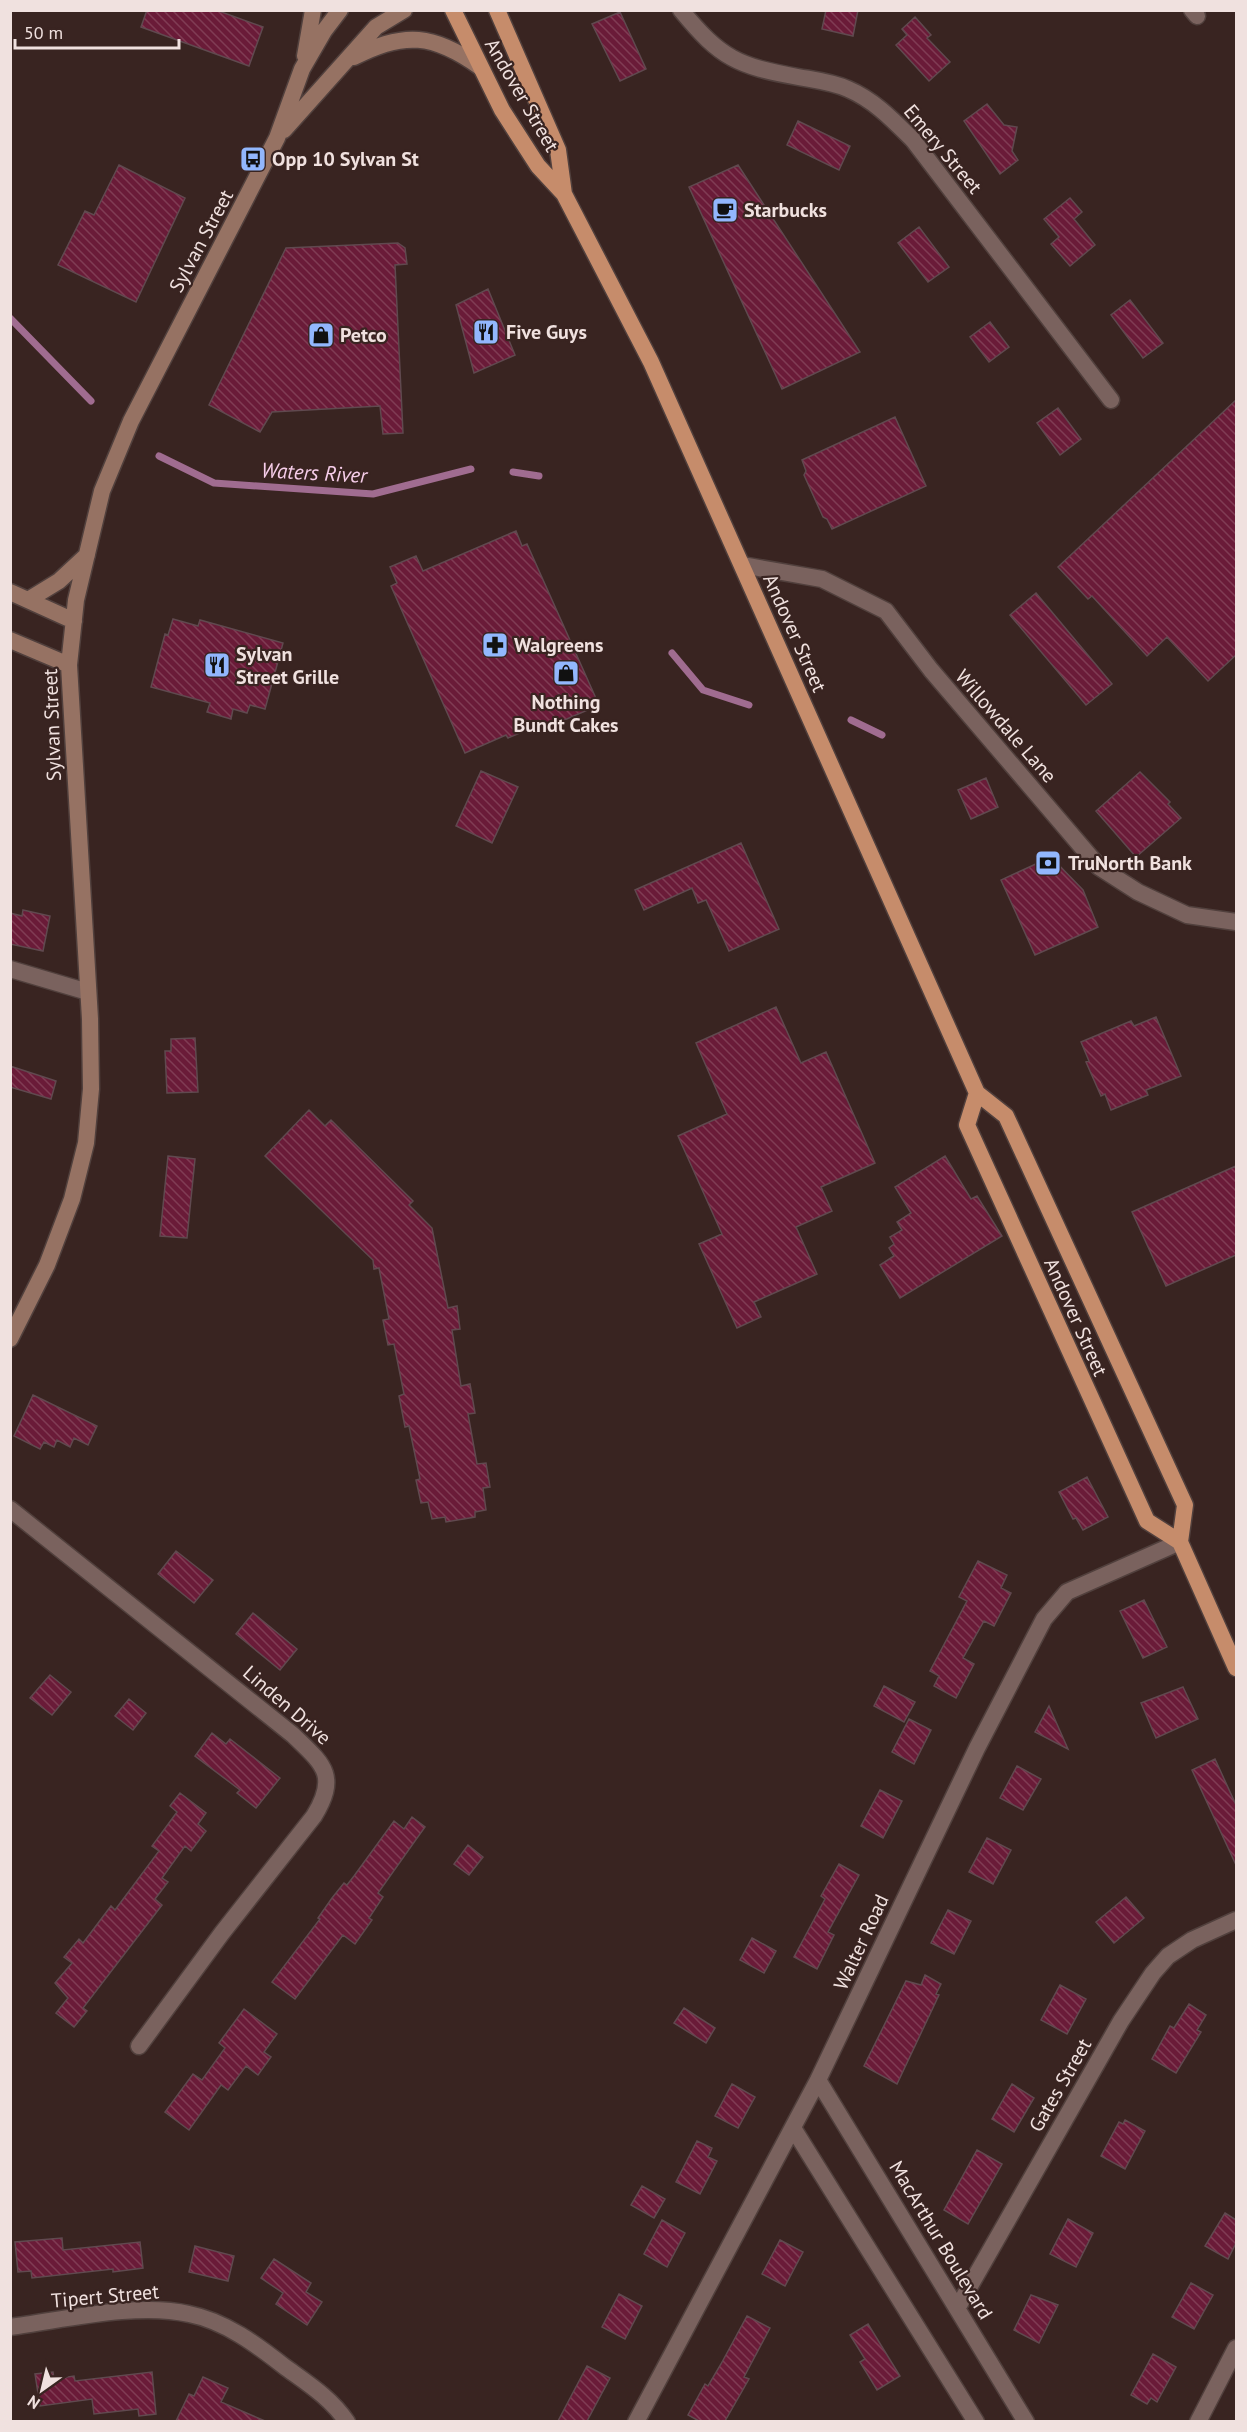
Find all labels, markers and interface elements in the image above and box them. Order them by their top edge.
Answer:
scale bar [15,12,178,50]
text: 50 m [24,21,63,44]
street label: Andover Street [479,34,565,157]
street label: Emery Street [898,99,988,199]
bus stop icon: Opp 10 Sylvan St [238,144,268,174]
place label: Opp 10 Sylvan St [272,146,419,172]
street label: Sylvan Street [163,185,239,297]
cafe icon: Starbucks [710,195,740,225]
place label: Starbucks [744,197,827,223]
restaurant icon: Five Guys [471,317,501,347]
place label: Five Guys [506,319,587,345]
shop icon: Petco [306,320,336,350]
place label: Petco [340,322,387,348]
water label: Waters River [260,456,370,489]
street label: Andover Street [757,570,833,696]
pharmacy icon: Walgreens [480,630,510,660]
place label: Walgreens [514,632,603,658]
place label: Sylvan Street Grille [236,641,339,690]
restaurant icon: Sylvan Street Grille [202,650,232,680]
shop icon: Nothing Bundt Cakes [551,658,581,688]
street label: Willowdale Lane [950,664,1062,788]
street label: Sylvan Street [37,668,67,782]
place label: Nothing Bundt Cakes [513,689,619,738]
bank icon: TruNorth Bank [1033,848,1063,878]
place label: TruNorth Bank [1068,850,1192,876]
street label: Andover Street [1038,1254,1114,1380]
street label: Linden Drive [237,1660,337,1750]
street label: Walter Road [828,1890,894,1994]
street label: Gates Street [1023,2033,1097,2136]
street label: MacArthur Boulevard [883,2156,999,2324]
street label: Tipert Street [50,2278,160,2314]
north arrow [12,2360,72,2420]
text: N [24,2391,44,2414]

